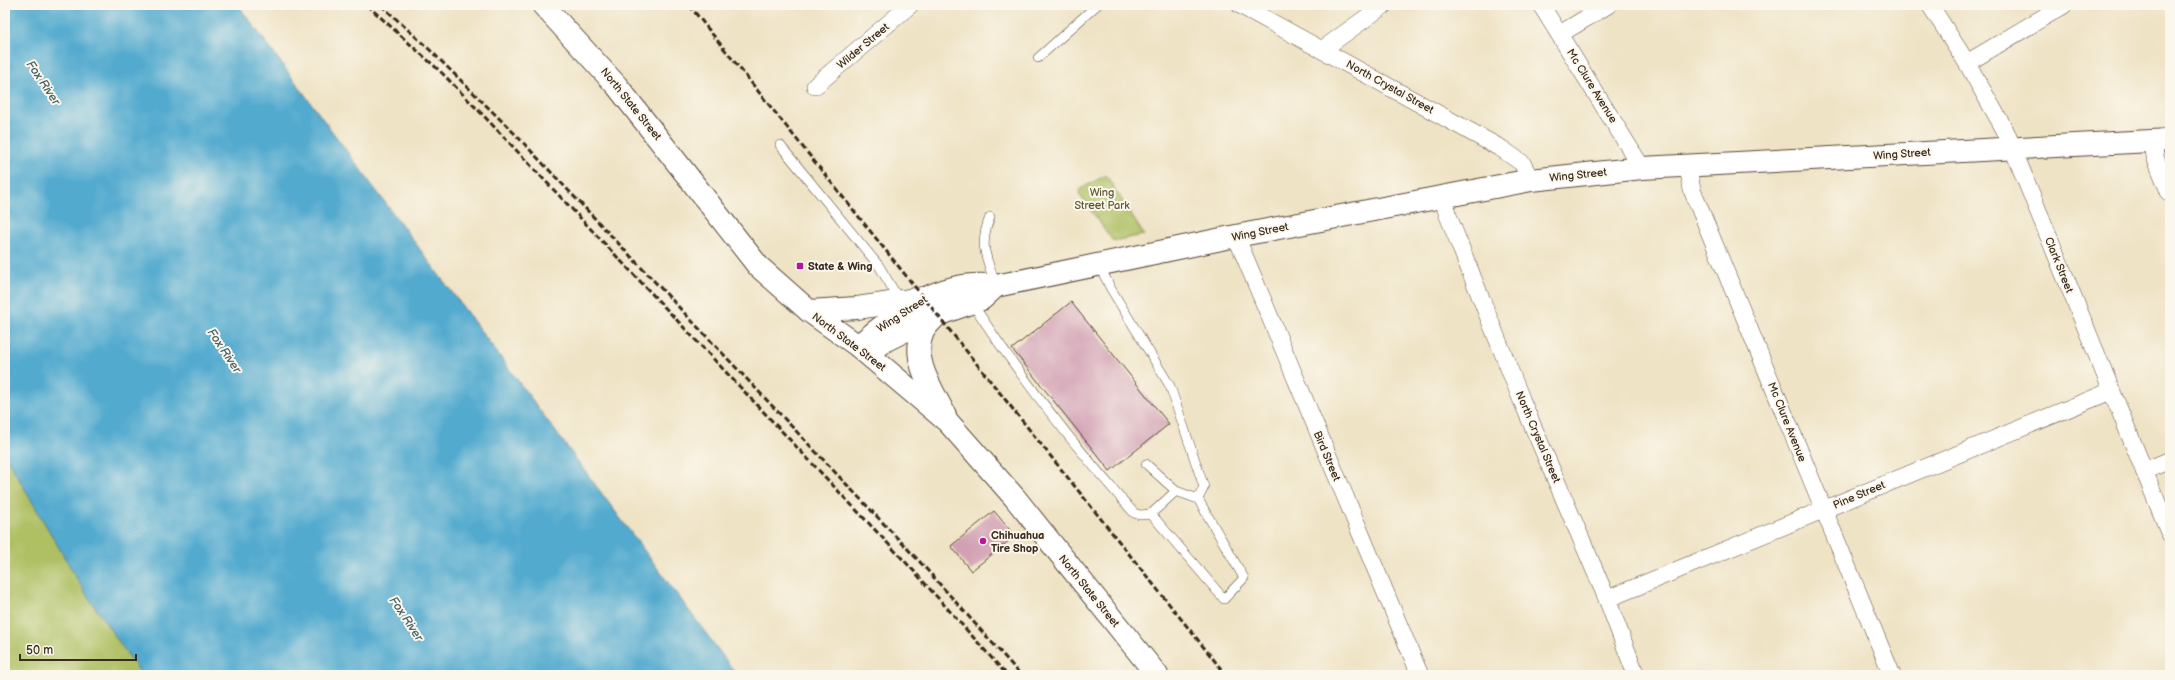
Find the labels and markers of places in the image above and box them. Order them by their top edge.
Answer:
place label: State & Wing [808,260,872,273]
marker: State & Wing [795,261,805,271]
place label: Chihuahua Tire Shop [991,529,1044,555]
marker: Chihuahua Tire Shop [978,536,988,546]

